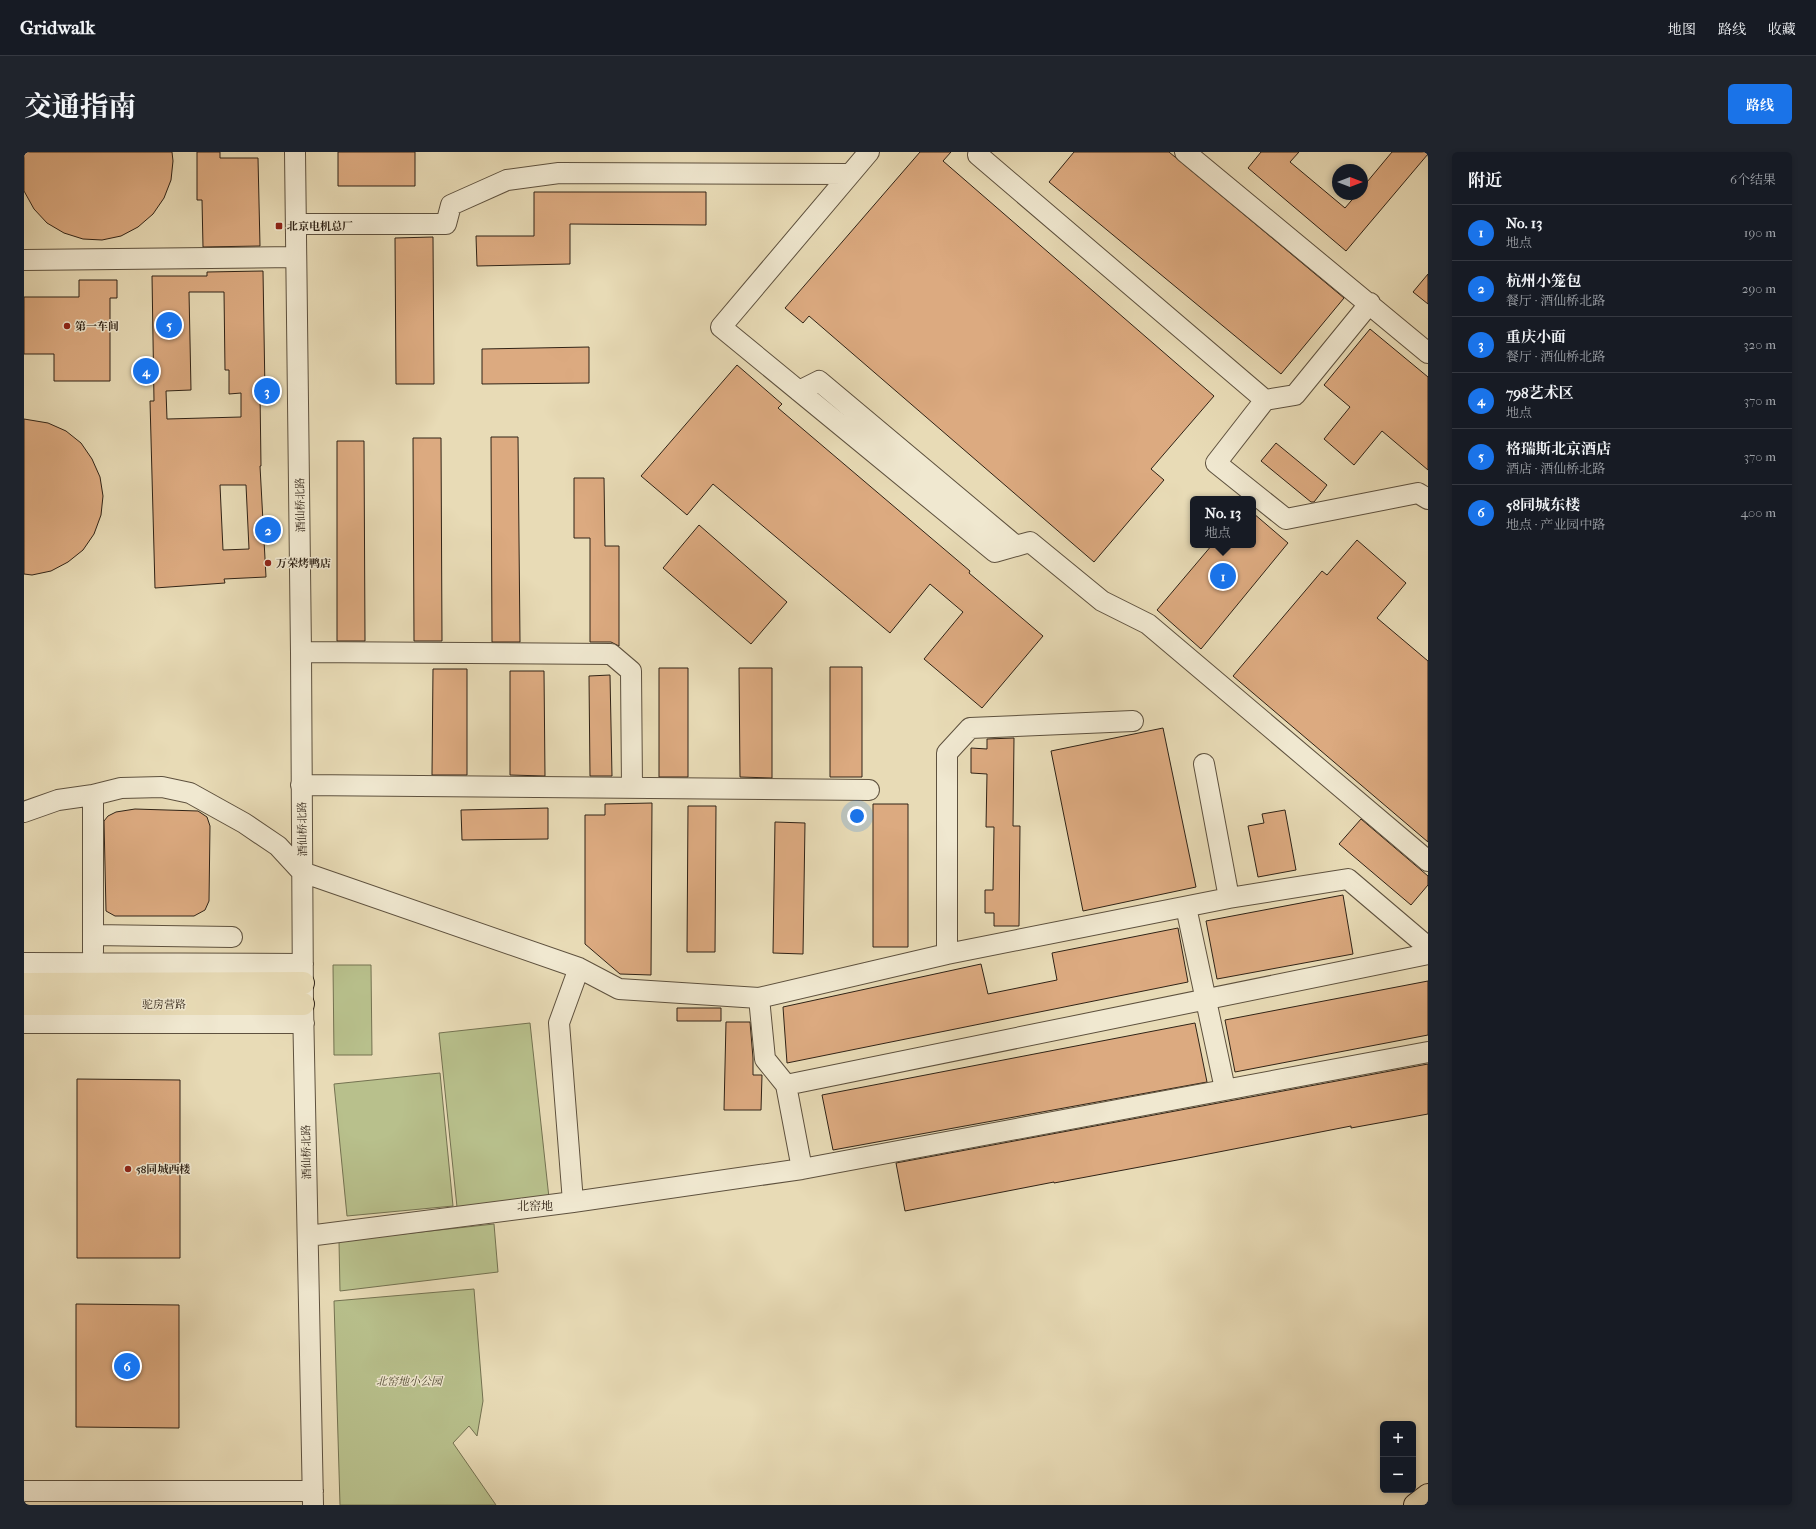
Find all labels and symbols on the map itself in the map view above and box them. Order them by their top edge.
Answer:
north arrow [1332,164,1368,200]
place label: 北京电机总厂 [287,220,353,233]
marker: 北京电机总厂 [274,221,284,231]
pin: 5 [156,310,182,340]
place label: 第一车间 [75,320,119,333]
marker: 第一车间 [62,321,72,331]
pin: 4 [133,356,159,386]
pin: 3 [254,376,280,406]
street label: 酒仙桥北路 [294,477,307,533]
pin: 2 [255,515,281,545]
place label: 万荣烤鸭店 [276,557,331,570]
marker: 万荣烤鸭店 [263,558,273,568]
pin: 1 [1210,561,1236,591]
street label: 酒仙桥北路 [296,801,309,857]
your location [847,806,867,826]
street label: 驼房营路 [142,998,186,1011]
street label: 酒仙桥北路 [300,1124,313,1180]
place label: 58同城西楼 [136,1163,190,1176]
marker: 58同城西楼 [123,1164,133,1174]
district label: 北窑地 [517,1199,553,1213]
pin: 6 [114,1351,140,1381]
park label: 北窑地小公园 [376,1375,444,1388]

